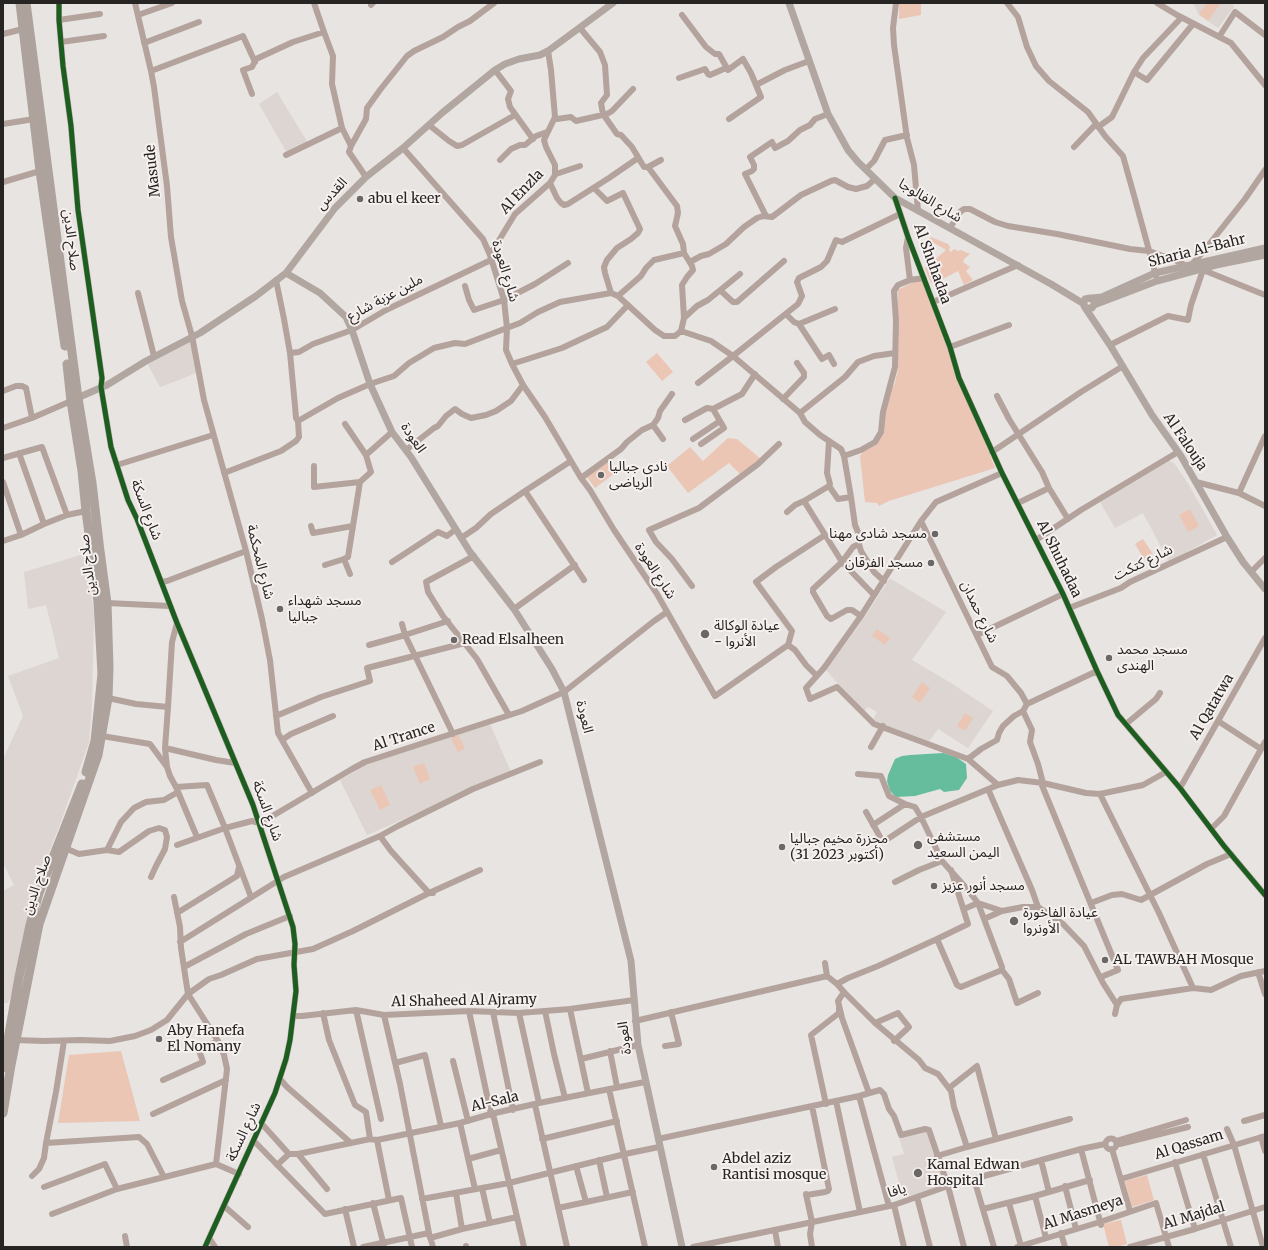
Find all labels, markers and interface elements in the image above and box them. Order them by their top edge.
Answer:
street label: Masude [142,144,164,198]
street label: Al Enzla [497,166,547,218]
street label: القدس [313,174,351,214]
street label: شارع الفالوجا [895,175,965,227]
place label: abu el keer [368,191,441,207]
marker: abu el keer [355,194,365,204]
street label: صلاح الدين [59,208,83,272]
street label: Al Shuhadaa [910,222,954,306]
street label: Sharia Al-Bahr [1147,231,1247,271]
street label: شارع العودة [488,238,522,304]
street label: ملين عزبة شارع [344,271,426,325]
street label: Al Falouja [1160,410,1210,474]
street label: العودة [397,420,429,456]
place label: نادى جباليا الرياضى [609,459,668,492]
marker: نادى جباليا الرياضى [596,470,606,480]
street label: شارع السكة [127,477,165,543]
street label: Al Shuhadaa [1033,518,1085,600]
street label: شارع المحكمة [243,523,277,601]
place label: مسجد شادى مهنا [829,526,927,542]
marker: مسجد شادى مهنا [930,529,940,539]
street label: صلاح الدين [76,533,100,597]
street label: شارع العودة [631,540,679,602]
street label: شارع كتكت [1111,541,1175,585]
place label: مسجد الفرقان [845,555,923,571]
marker: مسجد الفرقان [926,558,936,568]
street label: شارع حمدان [957,578,1001,646]
place label: مسجد شهداء جباليا [288,593,362,626]
marker: مسجد شهداء جباليا [275,604,285,614]
place label: عيادة الوكالة - الأنروا [714,618,780,650]
marker: عيادة الوكالة - الأنروا [699,628,711,640]
place label: Read Elsalheen [462,632,564,648]
marker: Read Elsalheen [449,635,459,645]
place label: مسجد محمد الهندى [1117,642,1188,674]
marker: مسجد محمد الهندى [1104,653,1114,663]
street label: Al Qatatwa [1186,671,1238,743]
street label: العودة [572,699,596,735]
street label: Al Trance [371,719,437,755]
street label: شارع السكة [248,778,286,844]
place label: مستشفى اليمن السعيد [927,829,1000,862]
place label: مجزرة مخيم جباليا (31 أكتوبر 2023) [790,831,888,864]
marker: مستشفى اليمن السعيد [912,839,924,851]
marker: مجزرة مخيم جباليا (31 أكتوبر 2023) [777,842,787,852]
street label: صلاح الدين [19,853,55,917]
place label: مسجد أنور عزيز [942,878,1025,894]
marker: مسجد أنور عزيز [929,881,939,891]
place label: عيادة الفاخورة الأونروا [1023,905,1098,938]
marker: عيادة الفاخورة الأونروا [1008,915,1020,927]
place label: AL TAWBAH Mosque [1113,952,1254,968]
marker: AL TAWBAH Mosque [1100,955,1110,965]
street label: Al Shaheed Al Ajramy [391,991,537,1011]
street label: العودة [615,1020,635,1056]
place label: Aby Hanefa El Nomany [167,1023,245,1056]
marker: Aby Hanefa El Nomany [154,1034,164,1044]
street label: Al-Sala [470,1088,520,1116]
street label: شارع السكة [223,1100,265,1164]
street label: Al Qassam [1153,1127,1225,1163]
place label: Abdel aziz Rantisi mosque [722,1151,826,1184]
place label: Kamal Edwan Hospital [927,1157,1020,1190]
marker: Abdel aziz Rantisi mosque [709,1162,719,1172]
marker: Kamal Edwan Hospital [912,1167,924,1179]
street label: يافا [886,1180,908,1202]
street label: Al Masmeya [1041,1192,1125,1234]
street label: Al Majdal [1161,1199,1227,1233]

